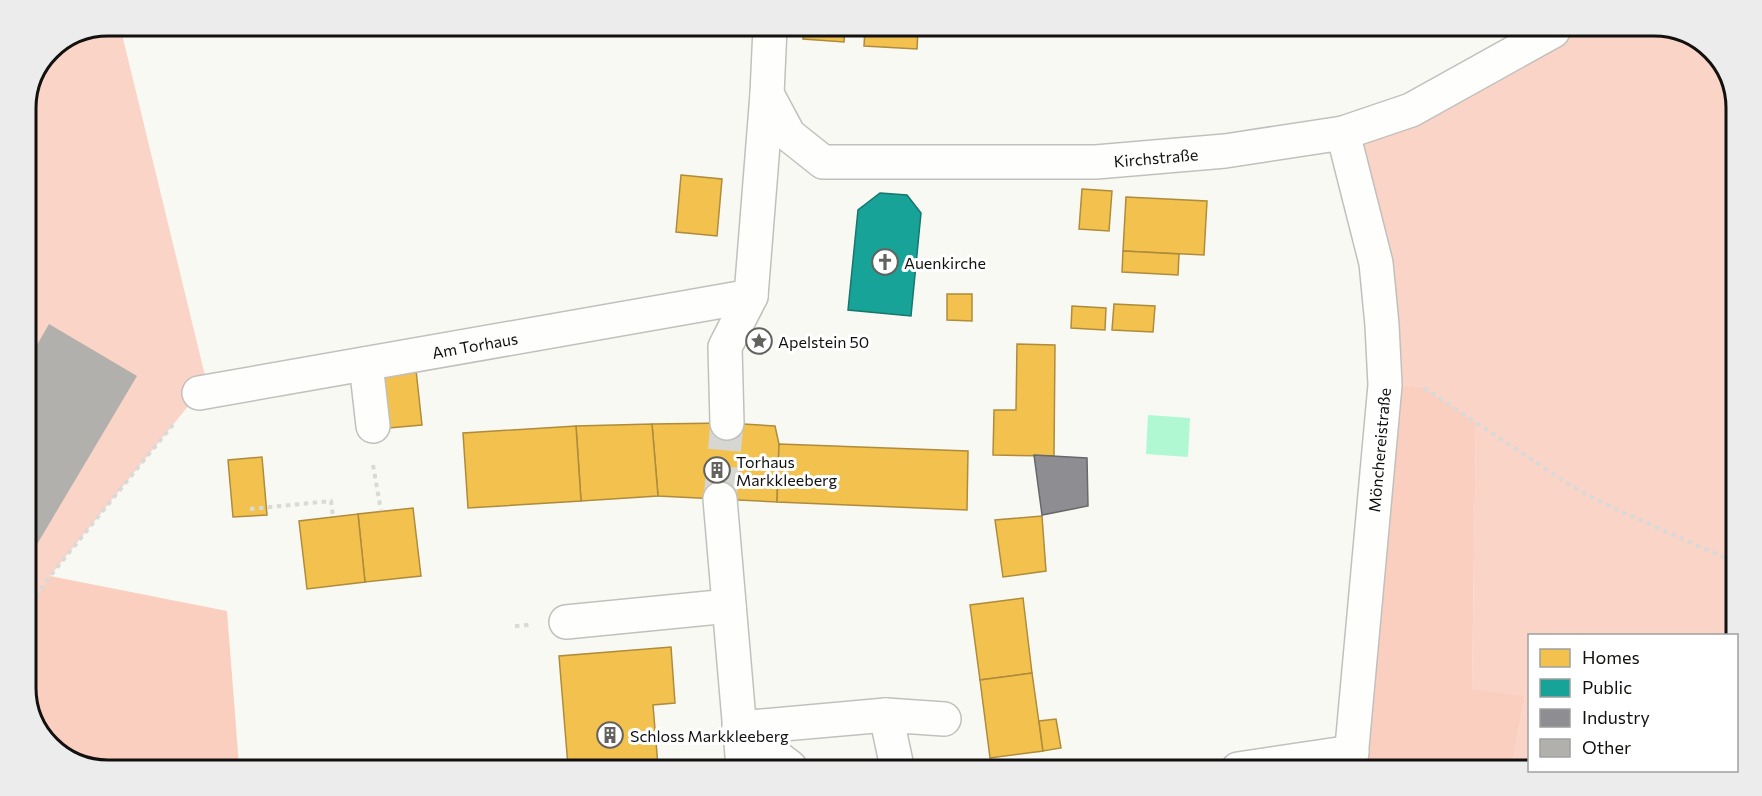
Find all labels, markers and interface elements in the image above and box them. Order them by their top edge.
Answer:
street label: Kirchstraße [1113,144,1199,170]
church icon: Auenkirche [870,247,900,277]
place label: Auenkirche [904,253,986,272]
place icon: Apelstein 50 [744,326,774,356]
street label: Am Torhaus [430,328,519,361]
place label: Apelstein 50 [778,332,869,351]
street label: Mönchereistraße [1364,387,1394,513]
place label: Torhaus Markkleeberg [736,452,838,489]
building icon: Torhaus Markkleeberg [702,455,732,485]
legend [1528,634,1738,772]
text: Homes [1582,646,1640,668]
text: Public [1582,676,1632,698]
text: Industry [1582,706,1650,728]
building icon: Schloss Markkleeberg [595,720,625,750]
place label: Schloss Markkleeberg [630,726,789,745]
text: Other [1582,736,1631,758]

